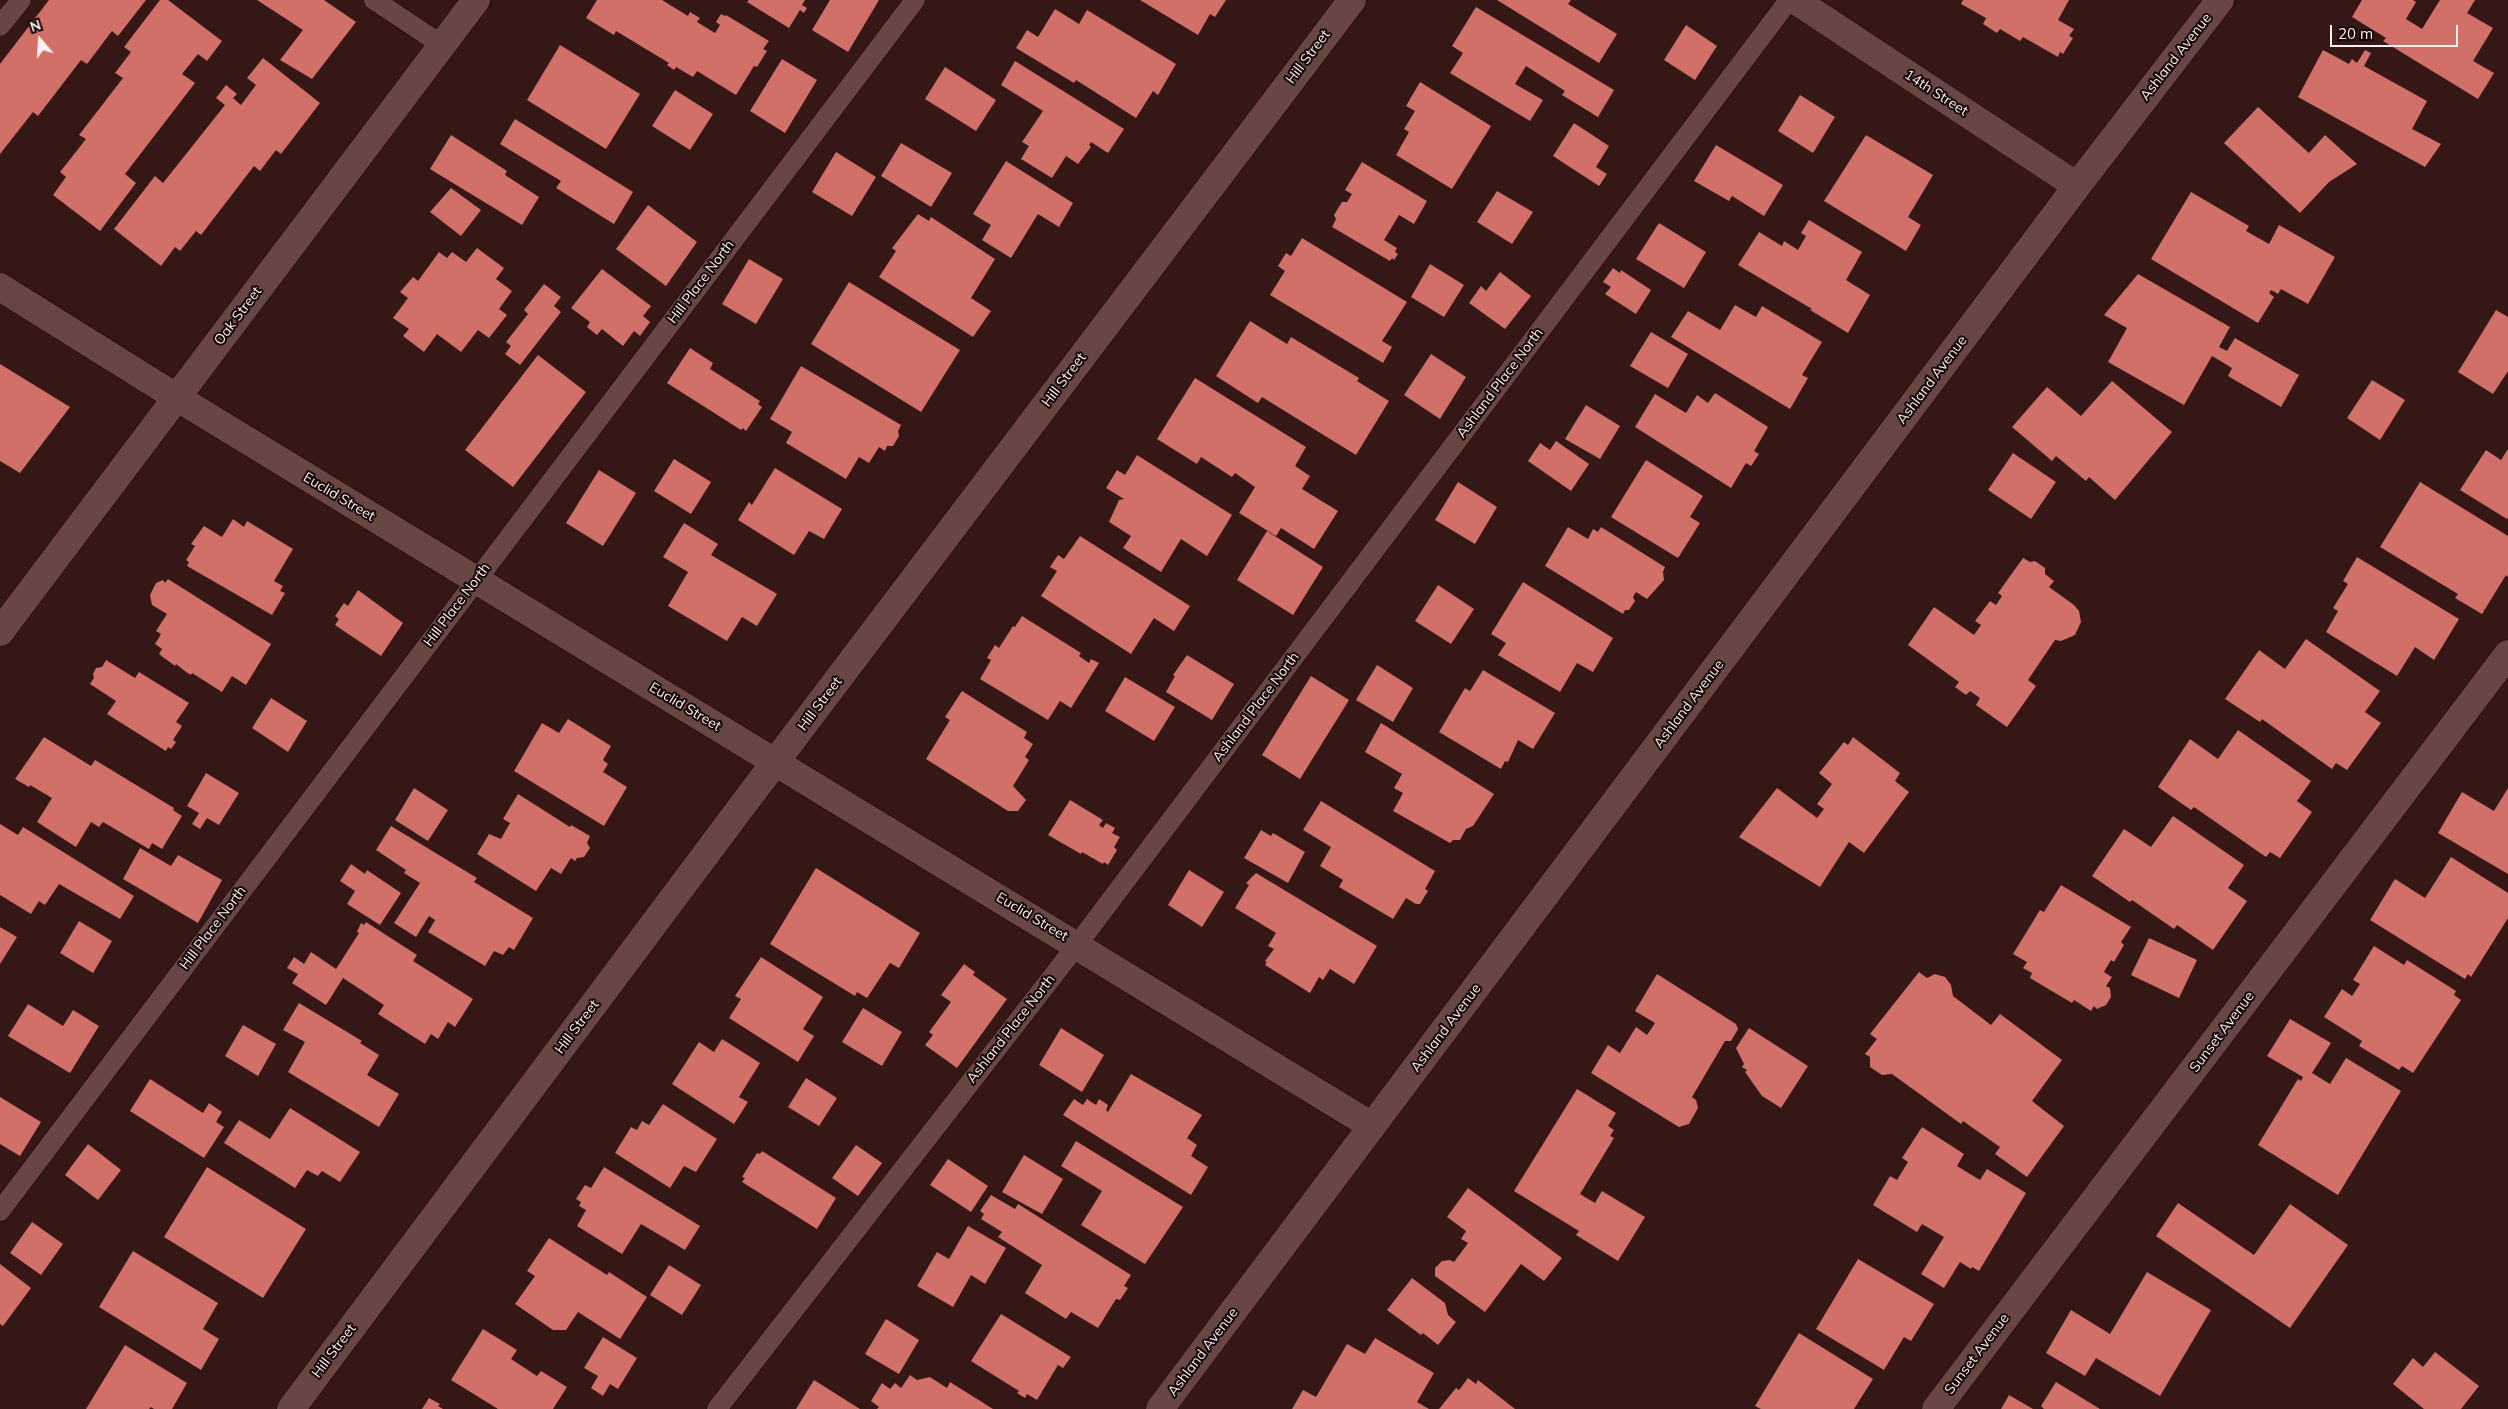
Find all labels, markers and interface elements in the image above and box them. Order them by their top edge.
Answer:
street label: Ashland Avenue [2137,10,2215,104]
north arrow [15,15,65,65]
scale bar [2333,15,2460,47]
text: N [28,16,43,36]
text: 20 m [2338,24,2373,43]
street label: Hill Street [1282,27,1334,87]
street label: 14th Street [1901,66,1971,120]
street label: Hill Place North [664,237,738,327]
street label: Oak Street [211,283,265,349]
street label: Ashland Place North [1453,325,1547,441]
street label: Ashland Avenue [1893,333,1971,427]
street label: Hill Street [1038,350,1090,410]
street label: Euclid Street [300,469,378,525]
street label: Hill Place North [420,560,494,650]
street label: Ashland Place North [1209,649,1303,765]
street label: Ashland Avenue [1650,657,1728,751]
street label: Hill Street [794,674,846,734]
street label: Euclid Street [646,679,724,735]
street label: Hill Place North [176,883,250,973]
street label: Euclid Street [993,889,1071,945]
street label: Ashland Place North [963,971,1059,1087]
street label: Ashland Avenue [1407,981,1485,1075]
street label: Sunset Avenue [2186,988,2258,1076]
street label: Hill Street [551,997,603,1057]
street label: Ashland Avenue [1164,1305,1242,1399]
street label: Sunset Avenue [1941,1310,2013,1398]
street label: Hill Street [308,1321,360,1381]

